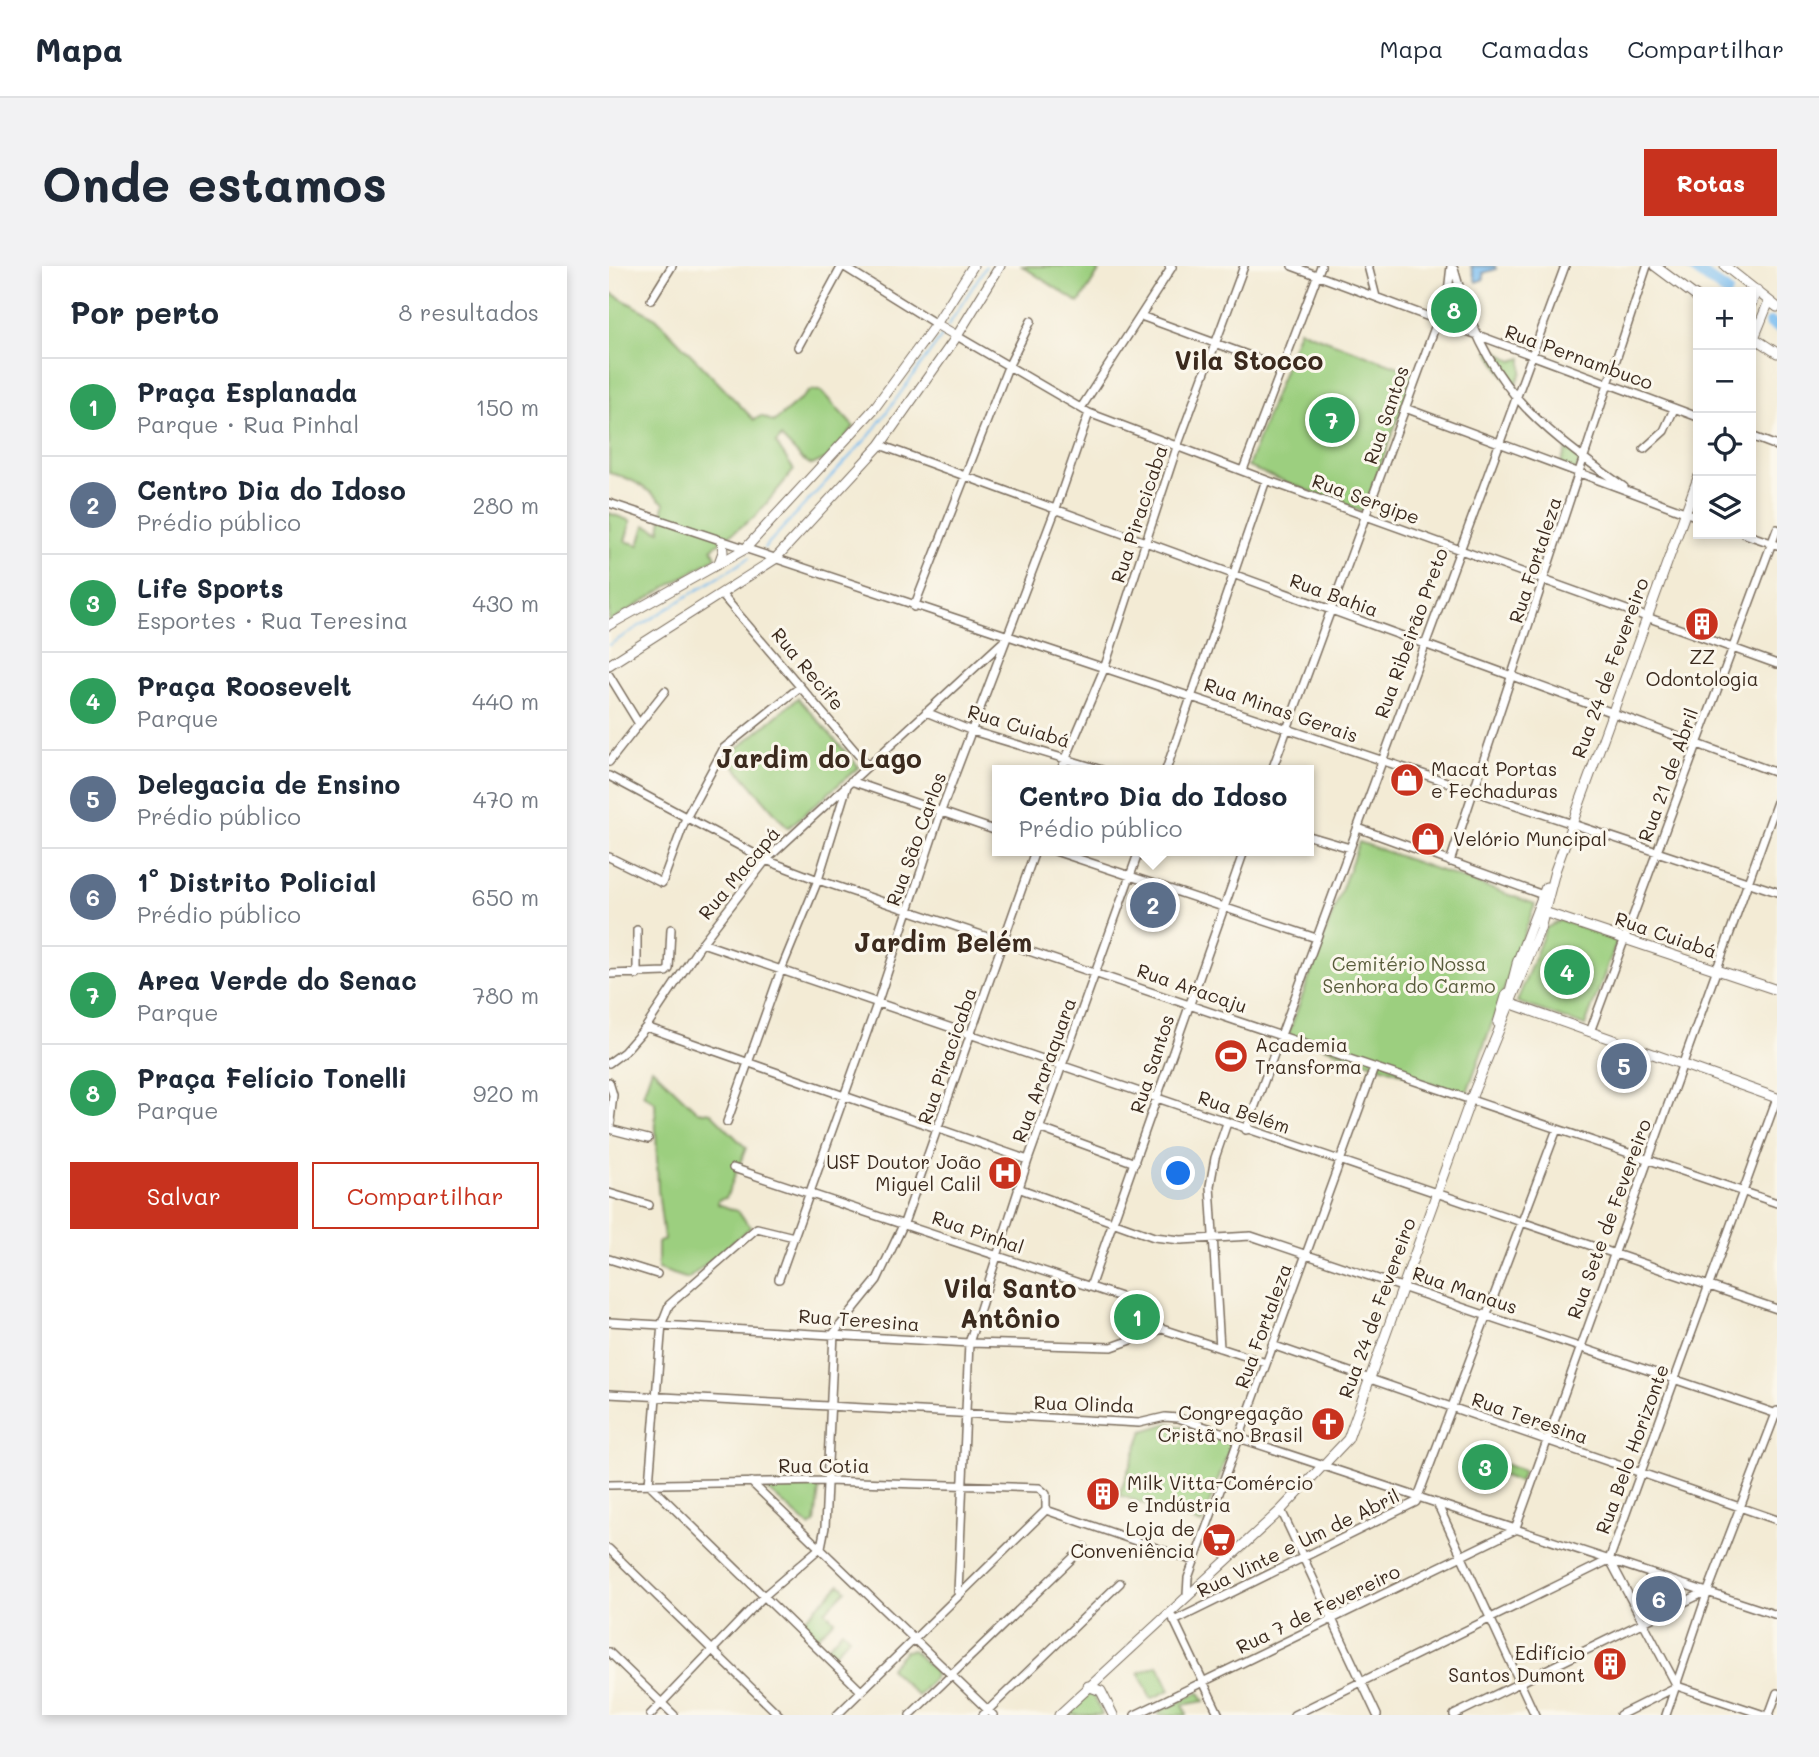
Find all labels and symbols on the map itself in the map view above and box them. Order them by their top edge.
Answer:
pin: 8 [1431,284,1477,336]
street label: Rua Pernambuco [1502,318,1657,395]
district label: Vila Stocco [1175,343,1323,377]
street label: Rua Santos [1357,362,1414,467]
pin: 7 [1309,394,1355,446]
street label: Rua Piracicaba [1105,442,1173,586]
street label: Rua Sergipe [1309,467,1423,530]
street label: Rua Fortaleza [1502,494,1567,626]
street label: Rua Ribeirão Preto [1368,544,1453,721]
street label: Rua Bahia [1286,567,1382,622]
street label: Rua 24 de Fevereiro [1565,574,1654,762]
building icon: ZZ Odontologia [1683,605,1721,643]
street label: Rua Recife [766,622,850,715]
place label: ZZ Odontologia [1645,644,1759,691]
street label: Rua Minas Gerais [1201,671,1362,748]
street label: Rua Cuiabá [965,698,1074,753]
street label: Rua 21 de Abril [1632,704,1703,845]
district label: Jardim do Lago [716,741,922,775]
place label: Macat Portas e Fechaduras [1431,756,1558,803]
shop icon: Macat Portas e Fechaduras [1388,761,1426,799]
street label: Rua São Carlos [880,768,951,909]
shop icon: Velório Muncipal [1409,820,1447,858]
street label: Rua Macapá [692,821,785,924]
place label: Velório Muncipal [1453,826,1607,851]
pin: 2 [1130,879,1176,931]
street label: Rua Cuiabá [1612,905,1720,964]
district label: Jardim Belém [854,925,1032,959]
pin: 4 [1544,946,1590,998]
park label: Cemitério Nossa Senhora do Carmo [1322,951,1496,998]
street label: Rua Aracaju [1134,957,1251,1018]
street label: Rua Piracicaba [911,984,982,1128]
street label: Rua Araraquara [1006,994,1081,1146]
street label: Rua Santos [1124,1011,1179,1116]
place label: Academia Transforma [1255,1032,1362,1079]
sports icon: Academia Transforma [1212,1037,1250,1075]
pin: 5 [1601,1040,1647,1092]
street label: Rua Belém [1195,1084,1293,1139]
street label: Rua Sete de Fevereiro [1561,1115,1656,1322]
place label: USF Doutor João Miguel Calil [826,1149,981,1196]
hospital icon: USF Doutor João Miguel Calil [986,1154,1024,1192]
your location [1161,1156,1195,1190]
street label: Rua Pinhal [929,1204,1028,1259]
street label: Rua 24 de Fevereiro [1332,1214,1421,1402]
street label: Rua Fortaleza [1228,1260,1297,1392]
street label: Rua Manaus [1409,1260,1521,1319]
district label: Vila Santo Antônio [944,1271,1076,1335]
pin: 1 [1114,1291,1160,1343]
street label: Rua Teresina [798,1303,921,1336]
street label: Rua Belo Horizonte [1589,1361,1674,1537]
street label: Rua Teresina [1469,1386,1592,1449]
street label: Rua Olinda [1033,1389,1135,1418]
place label: Congregação Cristã no Brasil [1158,1400,1303,1447]
church icon: Congregação Cristã no Brasil [1309,1405,1347,1443]
pin: 3 [1462,1441,1508,1493]
street label: Rua Cotia [778,1453,870,1478]
place label: Milk Vitta-Comércio e Indústria [1127,1470,1313,1517]
building icon: Milk Vitta-Comércio e Indústria [1084,1475,1122,1513]
street label: Rua Vinte e Um de Abril [1192,1483,1403,1602]
place label: Loja de Conveniência [1070,1516,1195,1563]
supermarket icon: Loja de Conveniência [1200,1521,1238,1559]
street label: Rua 7 de Fevereiro [1232,1558,1404,1659]
pin: 6 [1636,1573,1682,1625]
place label: Edifício Santos Dumont [1448,1640,1585,1687]
building icon: Edifício Santos Dumont [1591,1645,1629,1683]

